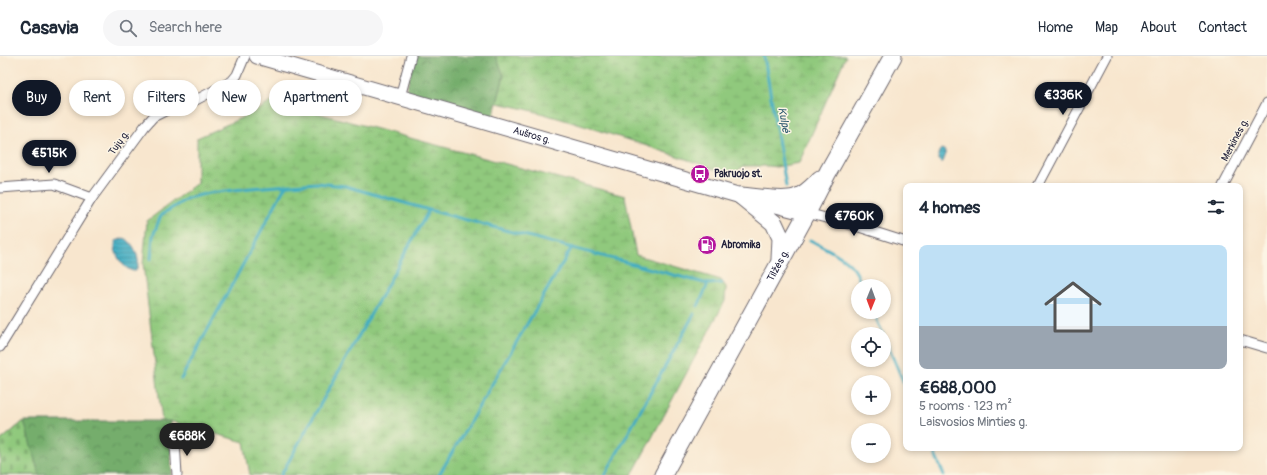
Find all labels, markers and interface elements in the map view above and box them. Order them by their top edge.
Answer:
search box [103,10,383,46]
text: Casavia [20,16,79,40]
icon: search [117,17,139,39]
text: Search here [149,18,222,37]
text: Home [1038,19,1073,36]
text: Map [1095,19,1118,36]
text: About [1140,19,1176,36]
text: Contact [1198,19,1247,36]
chip: Buy [12,80,61,116]
chip: Rent [69,80,125,116]
chip: Filters [133,80,199,116]
chip: New [207,80,261,116]
chip: Apartment [269,80,362,116]
pin: €336K [1035,82,1091,116]
text: €336K [1044,87,1082,103]
water label: Kulpė [775,106,793,135]
street label: Merkinės g. [1219,117,1251,163]
street label: Aušros g. [512,124,552,147]
street label: Tujų g. [106,128,132,158]
pin: €515K [21,140,77,174]
text: €515K [31,145,67,161]
bus stop icon: Pakruojo st. [689,163,711,185]
place label: Pakruojo st. [714,168,762,180]
icon: filters [1205,196,1227,218]
text: 4 homes [919,197,980,218]
pin: €760K [826,203,882,237]
text: €760K [834,208,874,224]
fuel station icon: Abromika [696,234,718,256]
place label: Abromika [721,239,761,251]
street label: Tilžės g. [765,248,792,283]
icon: home [1037,271,1109,343]
north arrow [851,279,891,319]
map controls [851,279,891,463]
button: locate [851,327,891,367]
button: + [851,375,891,415]
text: €688,000 [919,377,996,398]
text: 5 rooms · 123 m² [919,398,1012,414]
text: Laisvosios Minties g. [919,414,1028,430]
pin: €688K [159,423,215,457]
button: − [851,423,891,463]
text: €688K [168,428,206,444]

